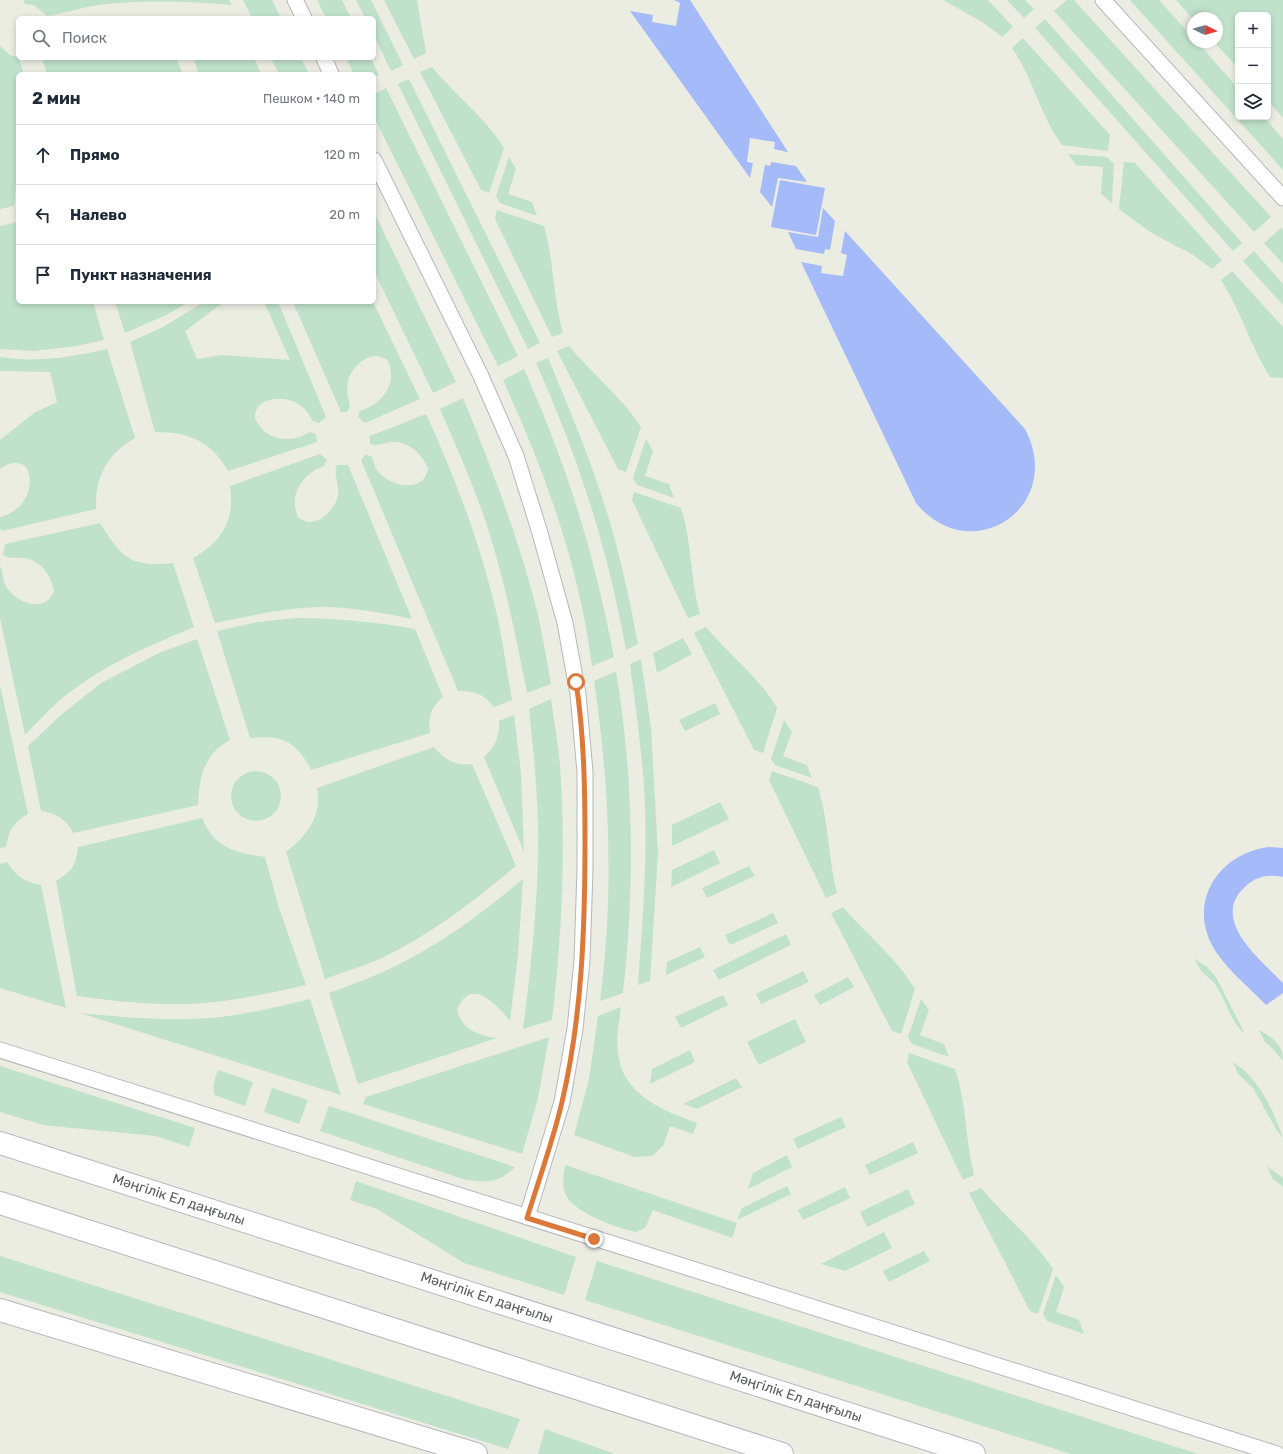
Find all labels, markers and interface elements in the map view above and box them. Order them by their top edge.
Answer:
north arrow [1187,12,1223,48]
map controls [1235,12,1271,120]
button: + [1235,12,1271,48]
search box [16,16,376,60]
icon: search [30,27,52,49]
text: Поиск [62,29,107,47]
button: − [1235,48,1271,84]
button: layers [1235,84,1271,120]
text: 2 мин [32,88,81,108]
text: Пешком · 140 m [263,91,360,106]
icon: ahead [32,144,54,166]
text: Прямо [70,146,120,164]
text: 120 m [324,147,360,162]
icon: left [32,204,54,226]
text: Налево [70,206,127,224]
text: 20 m [329,207,360,222]
icon: arrive [32,264,54,286]
text: Пункт назначения [70,266,212,284]
route start [567,673,585,691]
street label: Мәңгілік Ел даңғылы [111,1170,247,1229]
route end [585,1230,603,1248]
street label: Мәңгілік Ел даңғылы [419,1268,555,1327]
street label: Мәңгілік Ел даңғылы [728,1367,864,1426]

